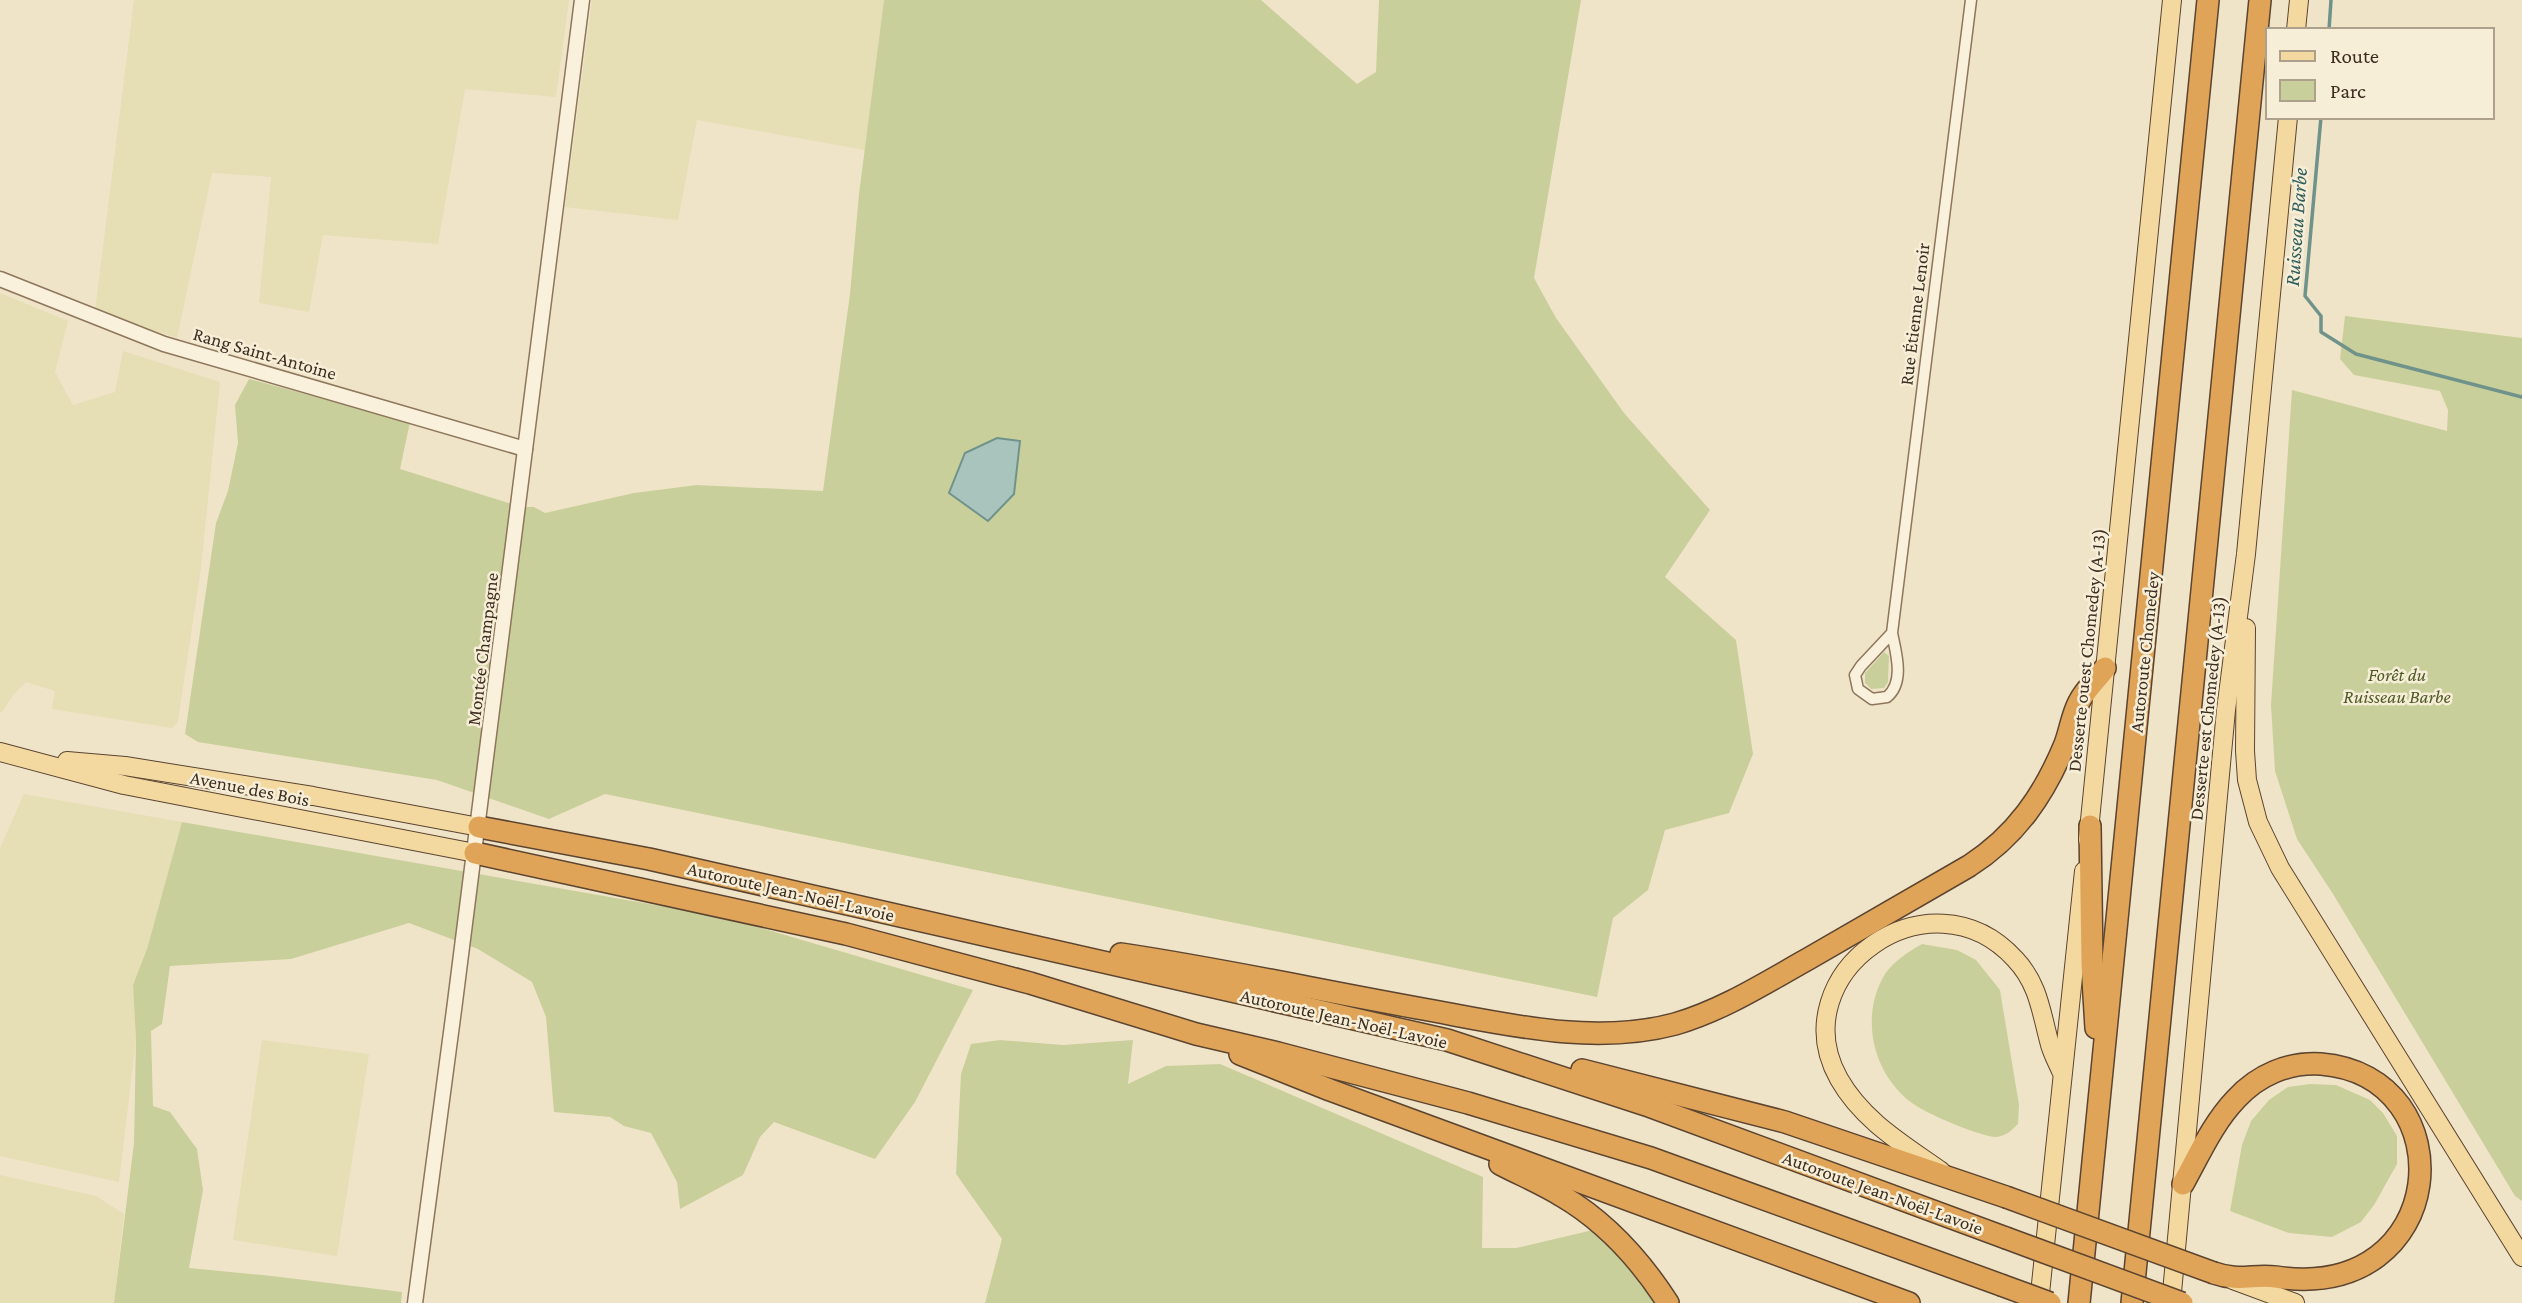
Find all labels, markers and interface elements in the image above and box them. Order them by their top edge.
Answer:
legend [2266,28,2494,119]
text: Route [2330,44,2379,68]
text: Parc [2330,79,2366,103]
water label: Ruisseau Barbe [2280,167,2312,287]
street label: Rue Étienne Lenoir [1895,241,1934,387]
street label: Rang Saint-Antoine [191,323,339,384]
street label: Desserte ouest Chomedey (A-13) [2063,527,2111,773]
street label: Autoroute Chomedey [2126,570,2163,734]
street label: Montée Champagne [463,571,502,727]
street label: Desserte est Chomedey (A-13) [2185,595,2231,821]
park label: Forêt du Ruisseau Barbe [2343,664,2451,707]
street label: Avenue des Bois [188,767,311,810]
street label: Autoroute Jean-Noël-Lavoie [685,857,896,926]
street label: Autoroute Jean-Noël-Lavoie [1238,984,1449,1053]
street label: Autoroute Jean-Noël-Lavoie [1780,1146,1986,1239]

